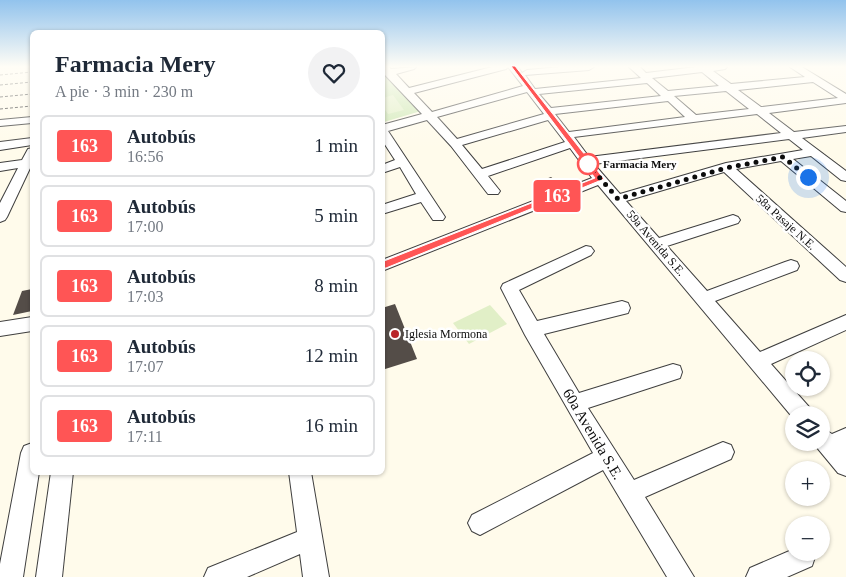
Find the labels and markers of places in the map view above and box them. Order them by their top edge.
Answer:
marker: Farmacia Mery [577,153,599,175]
place label: Farmacia Mery [603,158,677,170]
place label: Iglesia Mormona [405,327,488,341]
marker: Iglesia Mormona [389,328,401,340]

